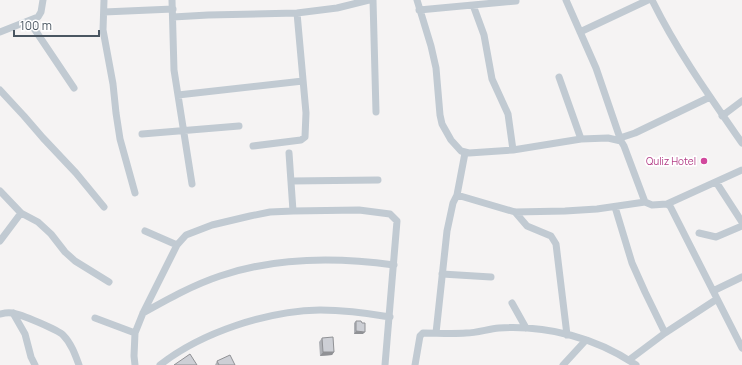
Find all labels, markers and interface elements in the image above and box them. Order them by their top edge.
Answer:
scale bar [14,12,99,38]
text: 100 m [20,17,52,34]
place label: Quliz Hotel [646,154,696,168]
marker: Quliz Hotel [699,156,709,166]

